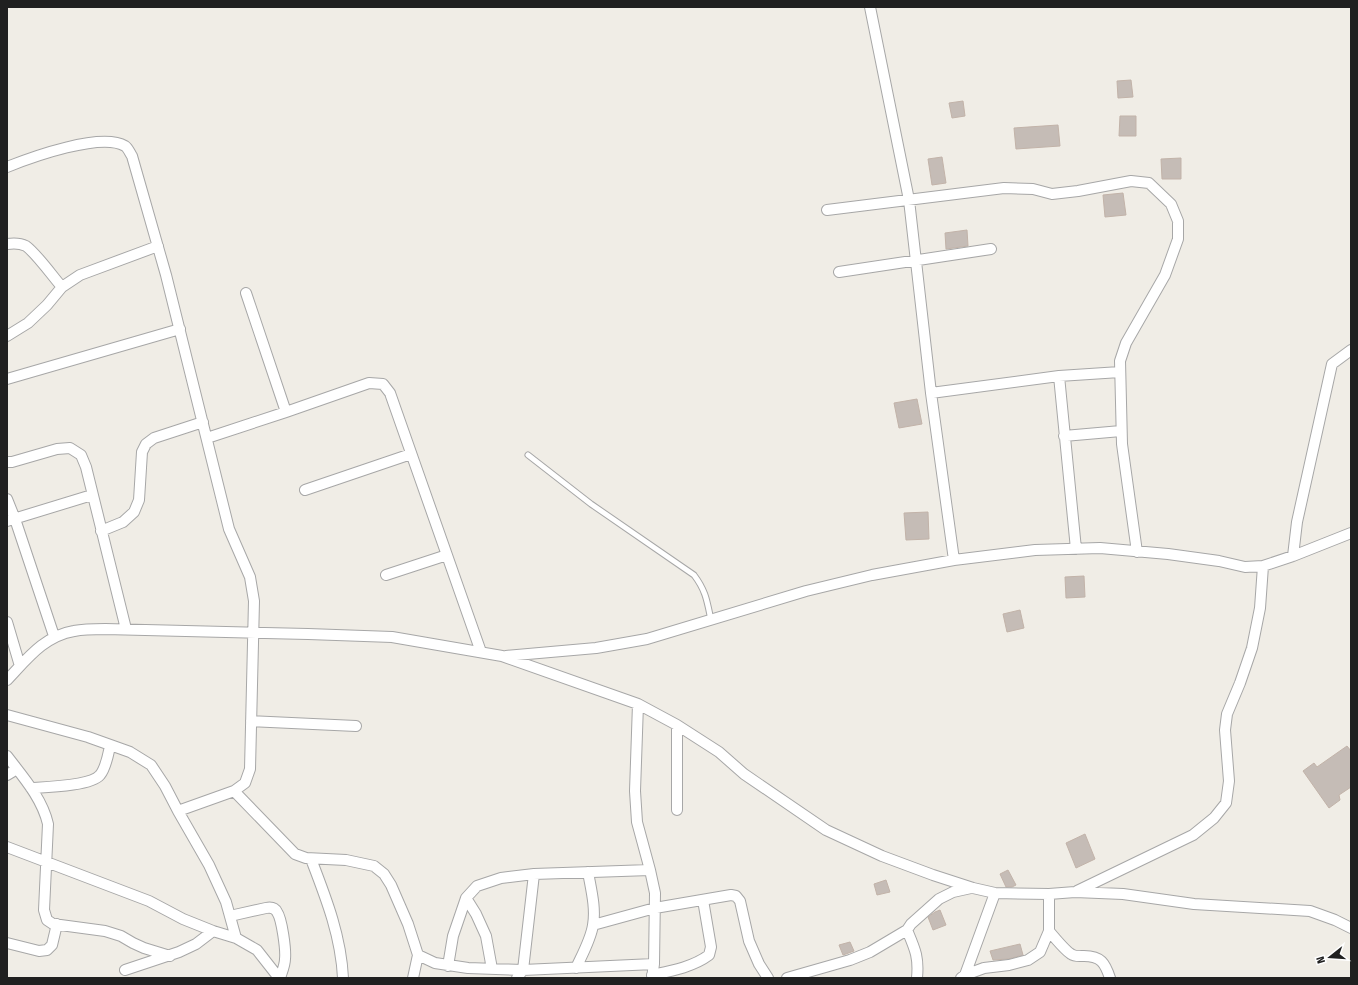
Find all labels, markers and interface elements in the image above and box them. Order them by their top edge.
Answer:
north arrow [1310,937,1350,977]
text: N [1314,955,1328,965]

